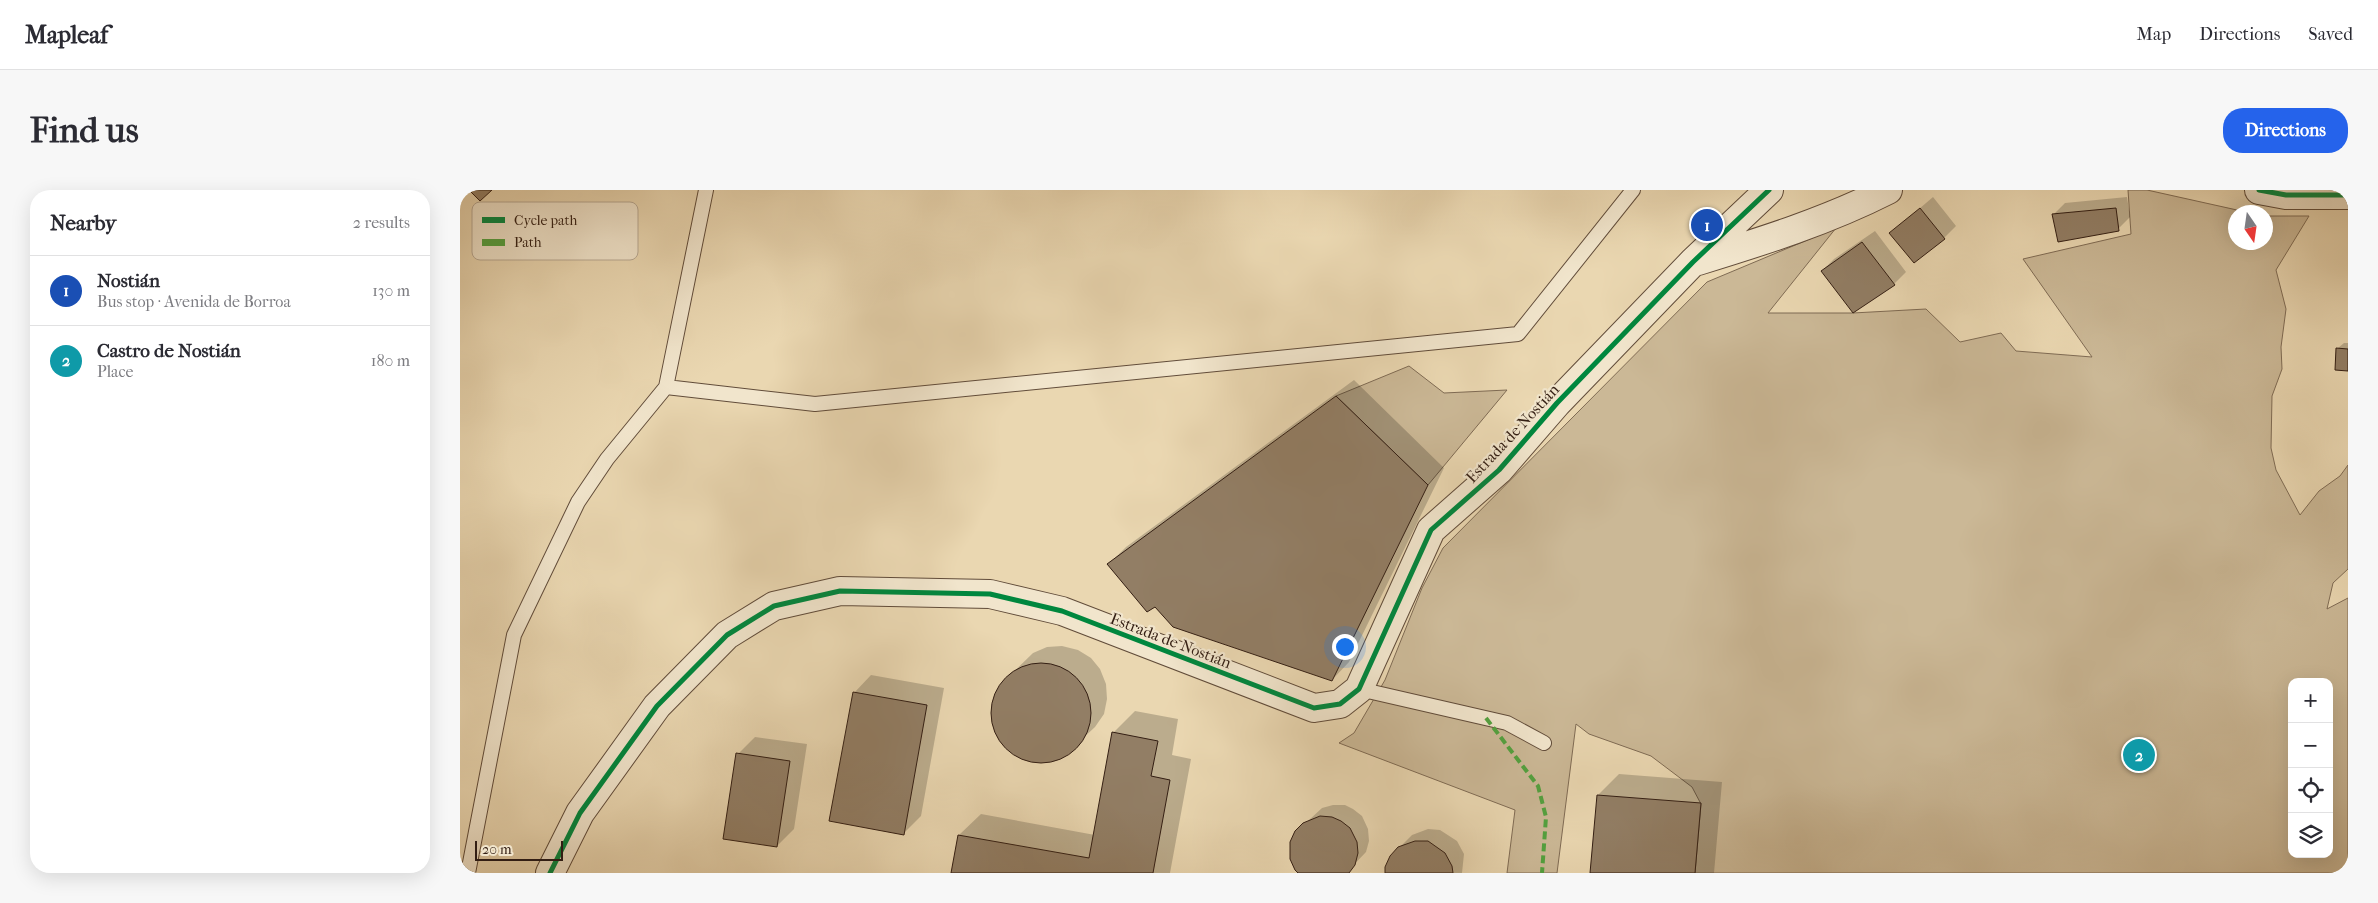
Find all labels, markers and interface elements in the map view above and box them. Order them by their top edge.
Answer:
text: Mapleaf [25,21,108,49]
text: Map [2137,24,2171,45]
text: Directions [2199,24,2280,45]
text: Saved [2308,24,2353,45]
button: Directions [2223,108,2348,153]
text: Find us [30,110,139,151]
legend [472,202,638,260]
north arrow [2228,205,2273,250]
pin: 1 [1691,206,1723,244]
text: Nearby [50,211,116,235]
text: Cycle path [514,212,578,229]
text: 2 results [353,213,410,232]
text: Path [514,234,542,251]
text: Nostián [97,270,160,292]
text: 1 [63,281,69,300]
text: 130 m [372,281,410,300]
text: Bus stop · Avenida de Borroa [97,292,291,311]
text: Castro de Nostián [97,340,241,362]
text: 2 [62,351,70,370]
text: 180 m [371,351,410,370]
text: Place [97,362,133,381]
street label: Estrada de Nostián [1462,379,1564,487]
street label: Estrada de Nostián [1108,609,1235,673]
your location [1332,634,1358,660]
map controls [2288,678,2333,858]
button: + [2288,678,2333,723]
button: − [2288,723,2333,768]
pin: 2 [2123,736,2155,774]
button: locate [2288,768,2333,813]
button: layers [2288,813,2333,858]
scale bar [475,838,562,861]
text: 20 m [482,841,512,858]

